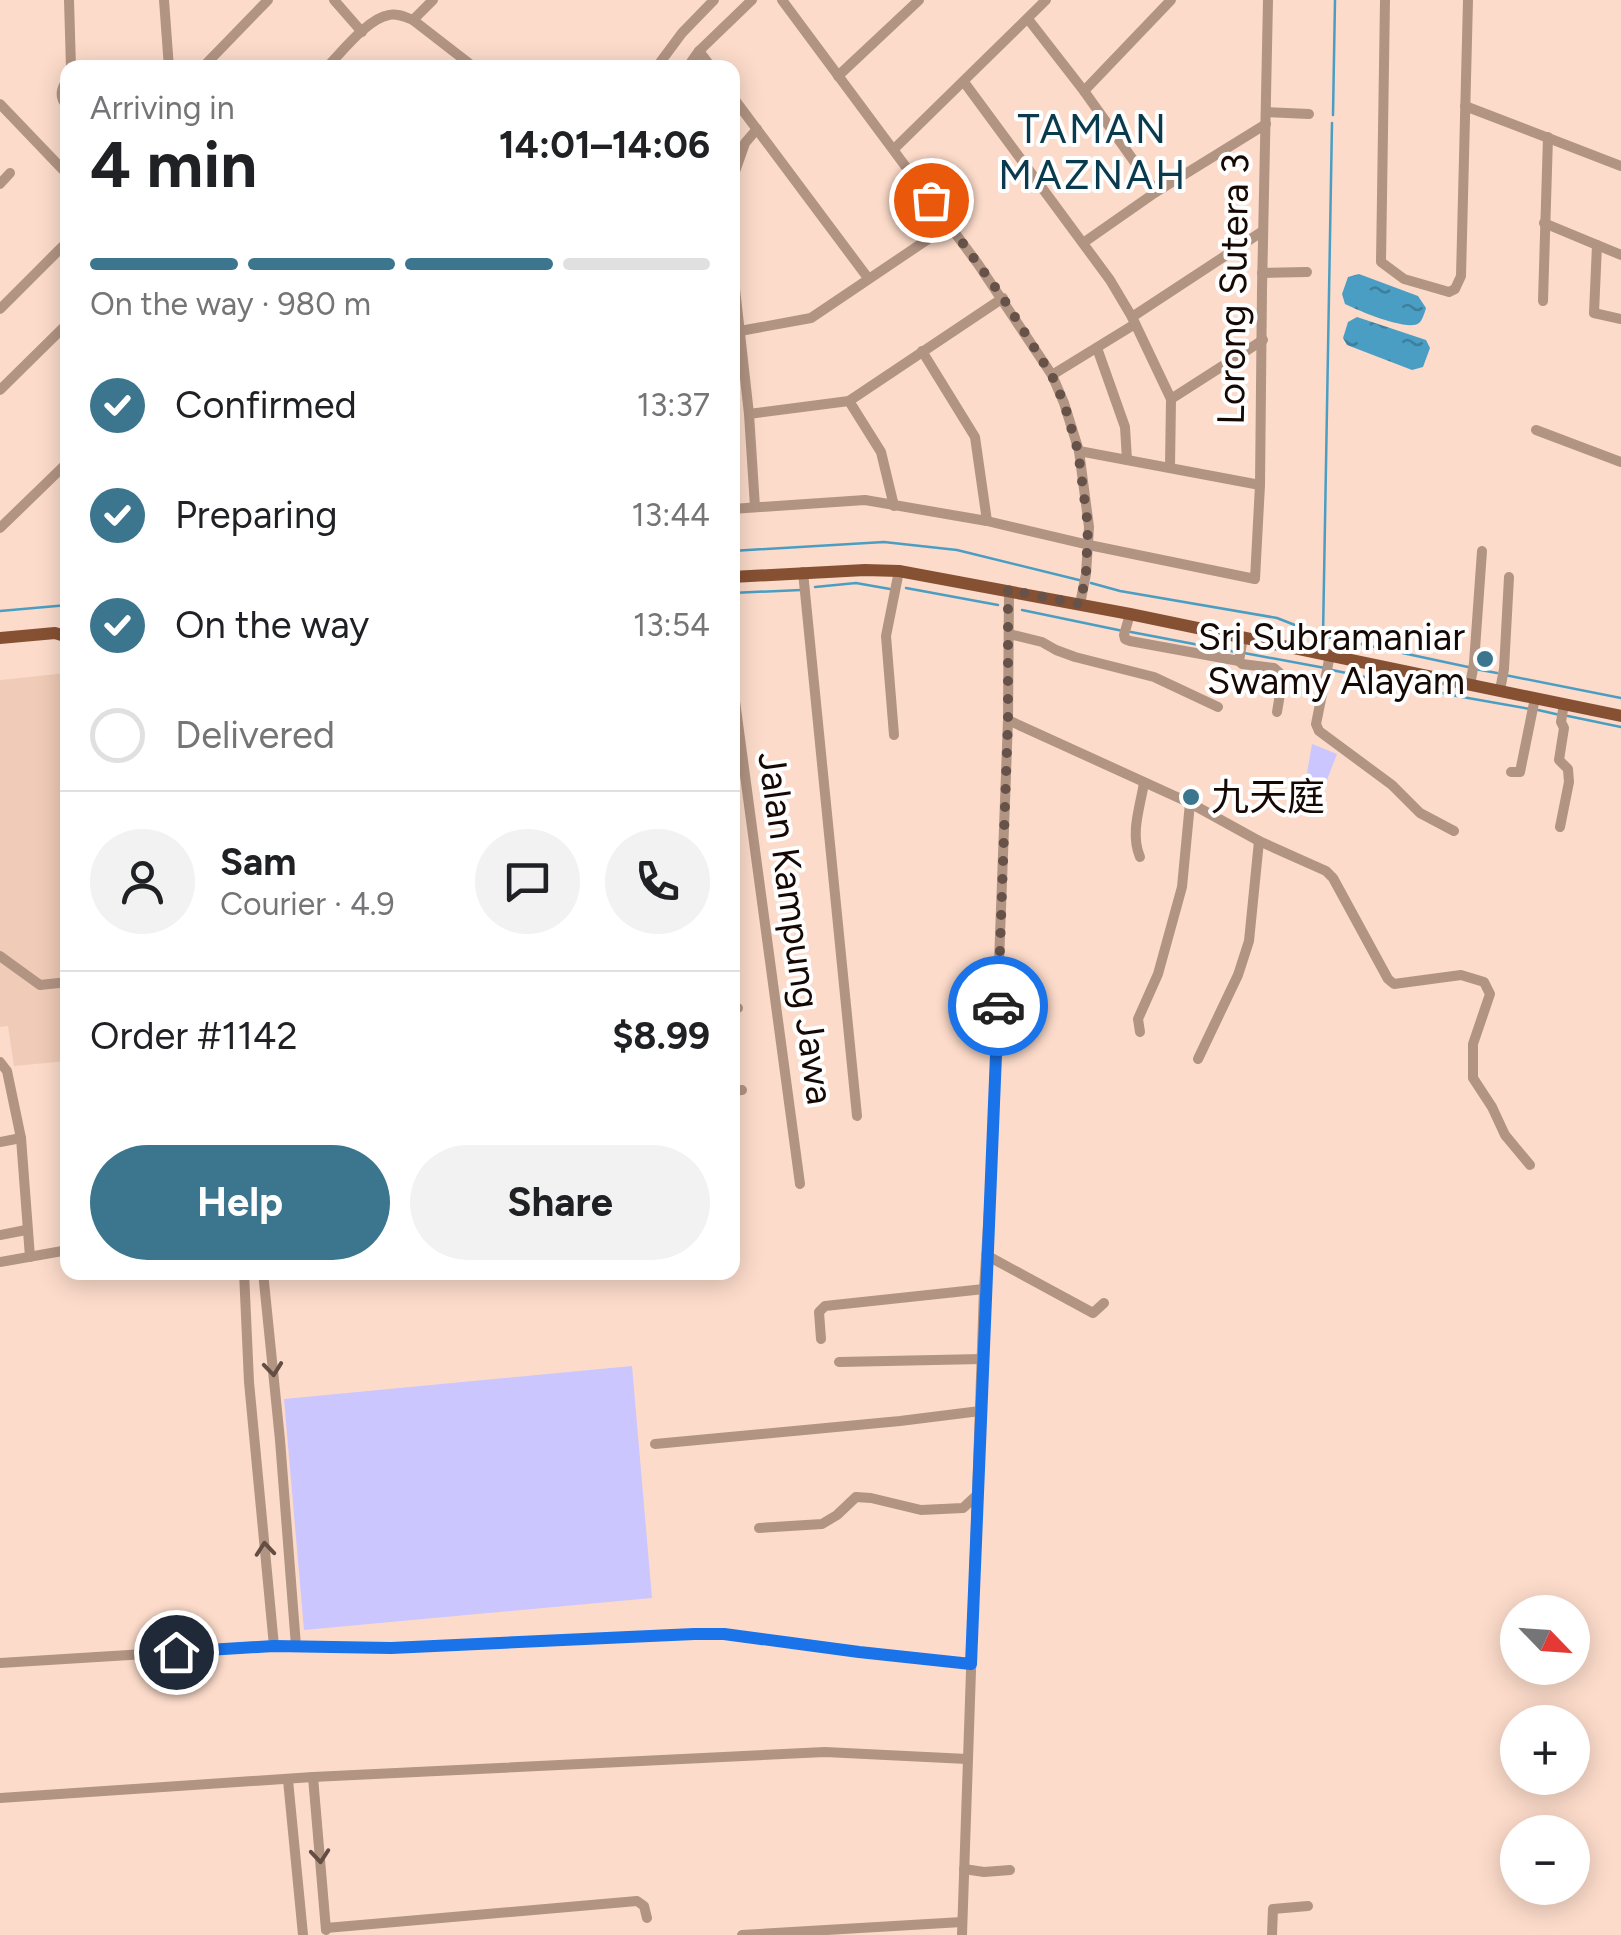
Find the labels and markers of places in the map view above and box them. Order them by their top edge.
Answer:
pin [889,158,974,243]
place label: Sri Subramaniar Swamy Alayam [1198,614,1465,704]
marker: Sri Subramaniar Swamy Alayam [1474,648,1496,670]
place label: 九天庭 [1211,774,1325,820]
marker: 九天庭 [1180,786,1202,808]
pin [134,1610,219,1695]

